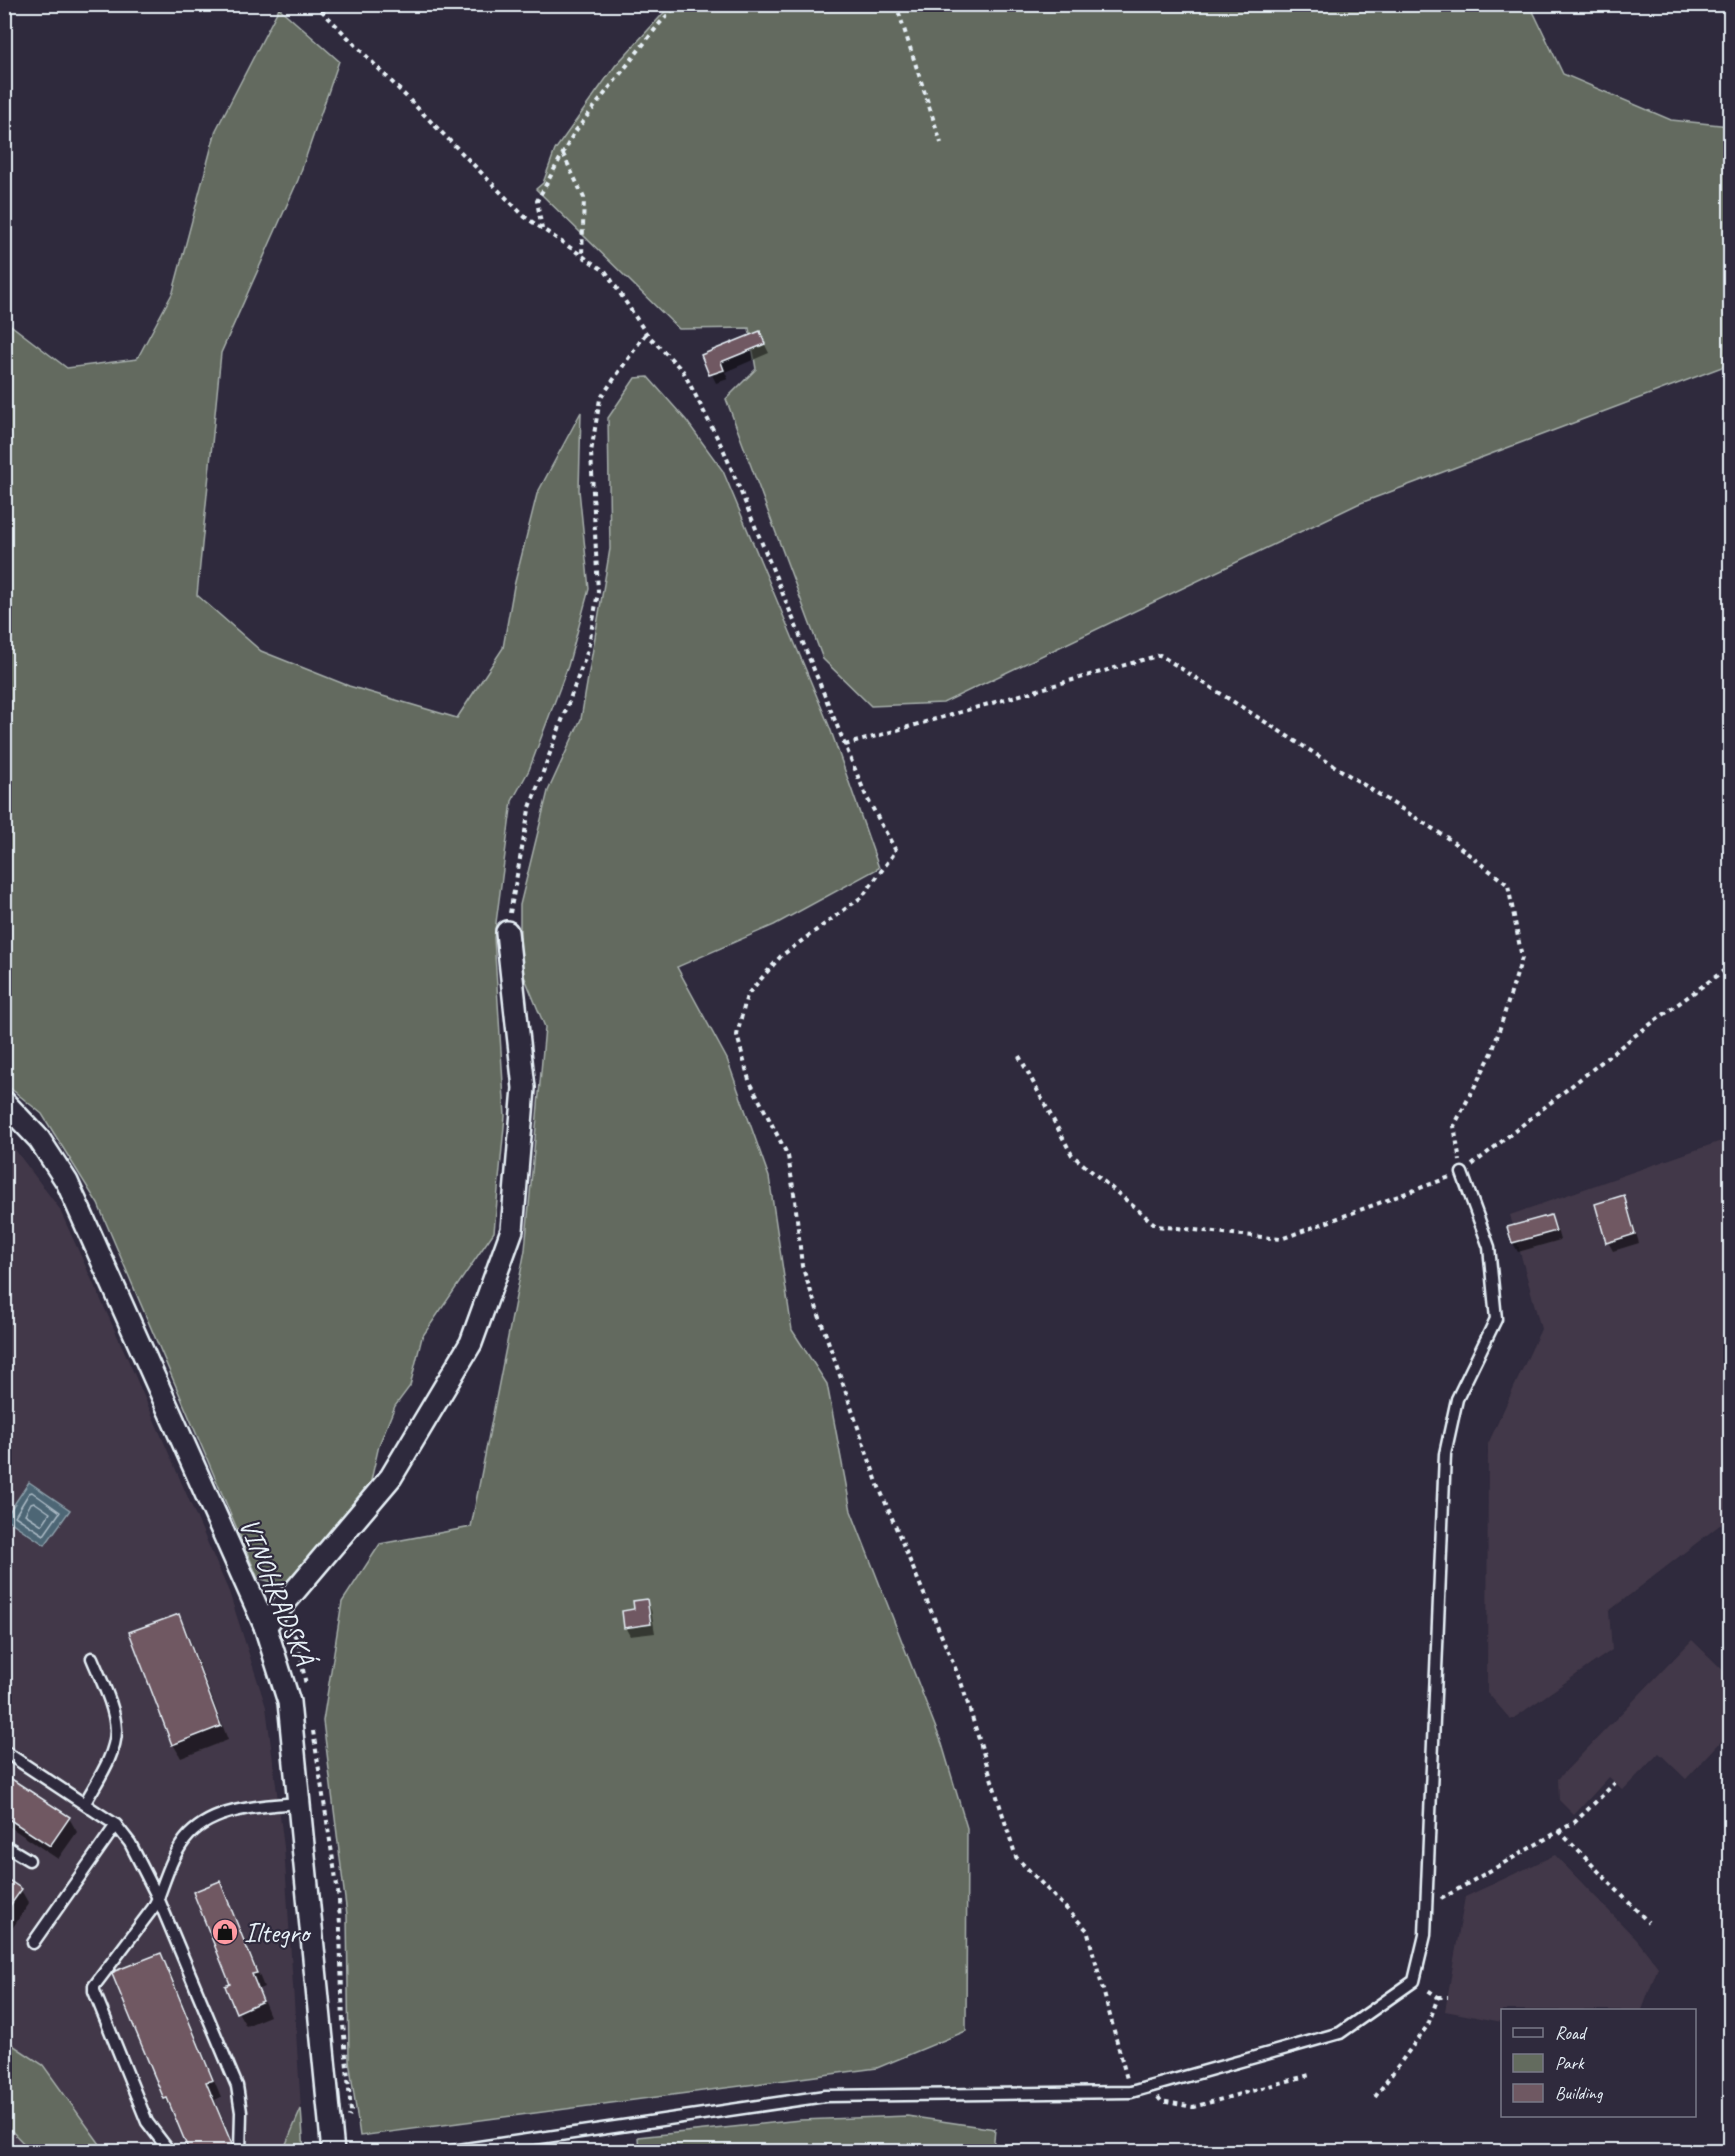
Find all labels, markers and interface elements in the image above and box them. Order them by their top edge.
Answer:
street label: VINOHRADSKÁ [232,1513,324,1673]
place label: Iltegro [244,1915,312,1950]
shop icon: Iltegro [210,1917,240,1947]
legend [1501,2009,1696,2117]
text: Road [1555,2022,1588,2044]
text: Park [1555,2052,1585,2074]
text: Building [1555,2082,1604,2104]

